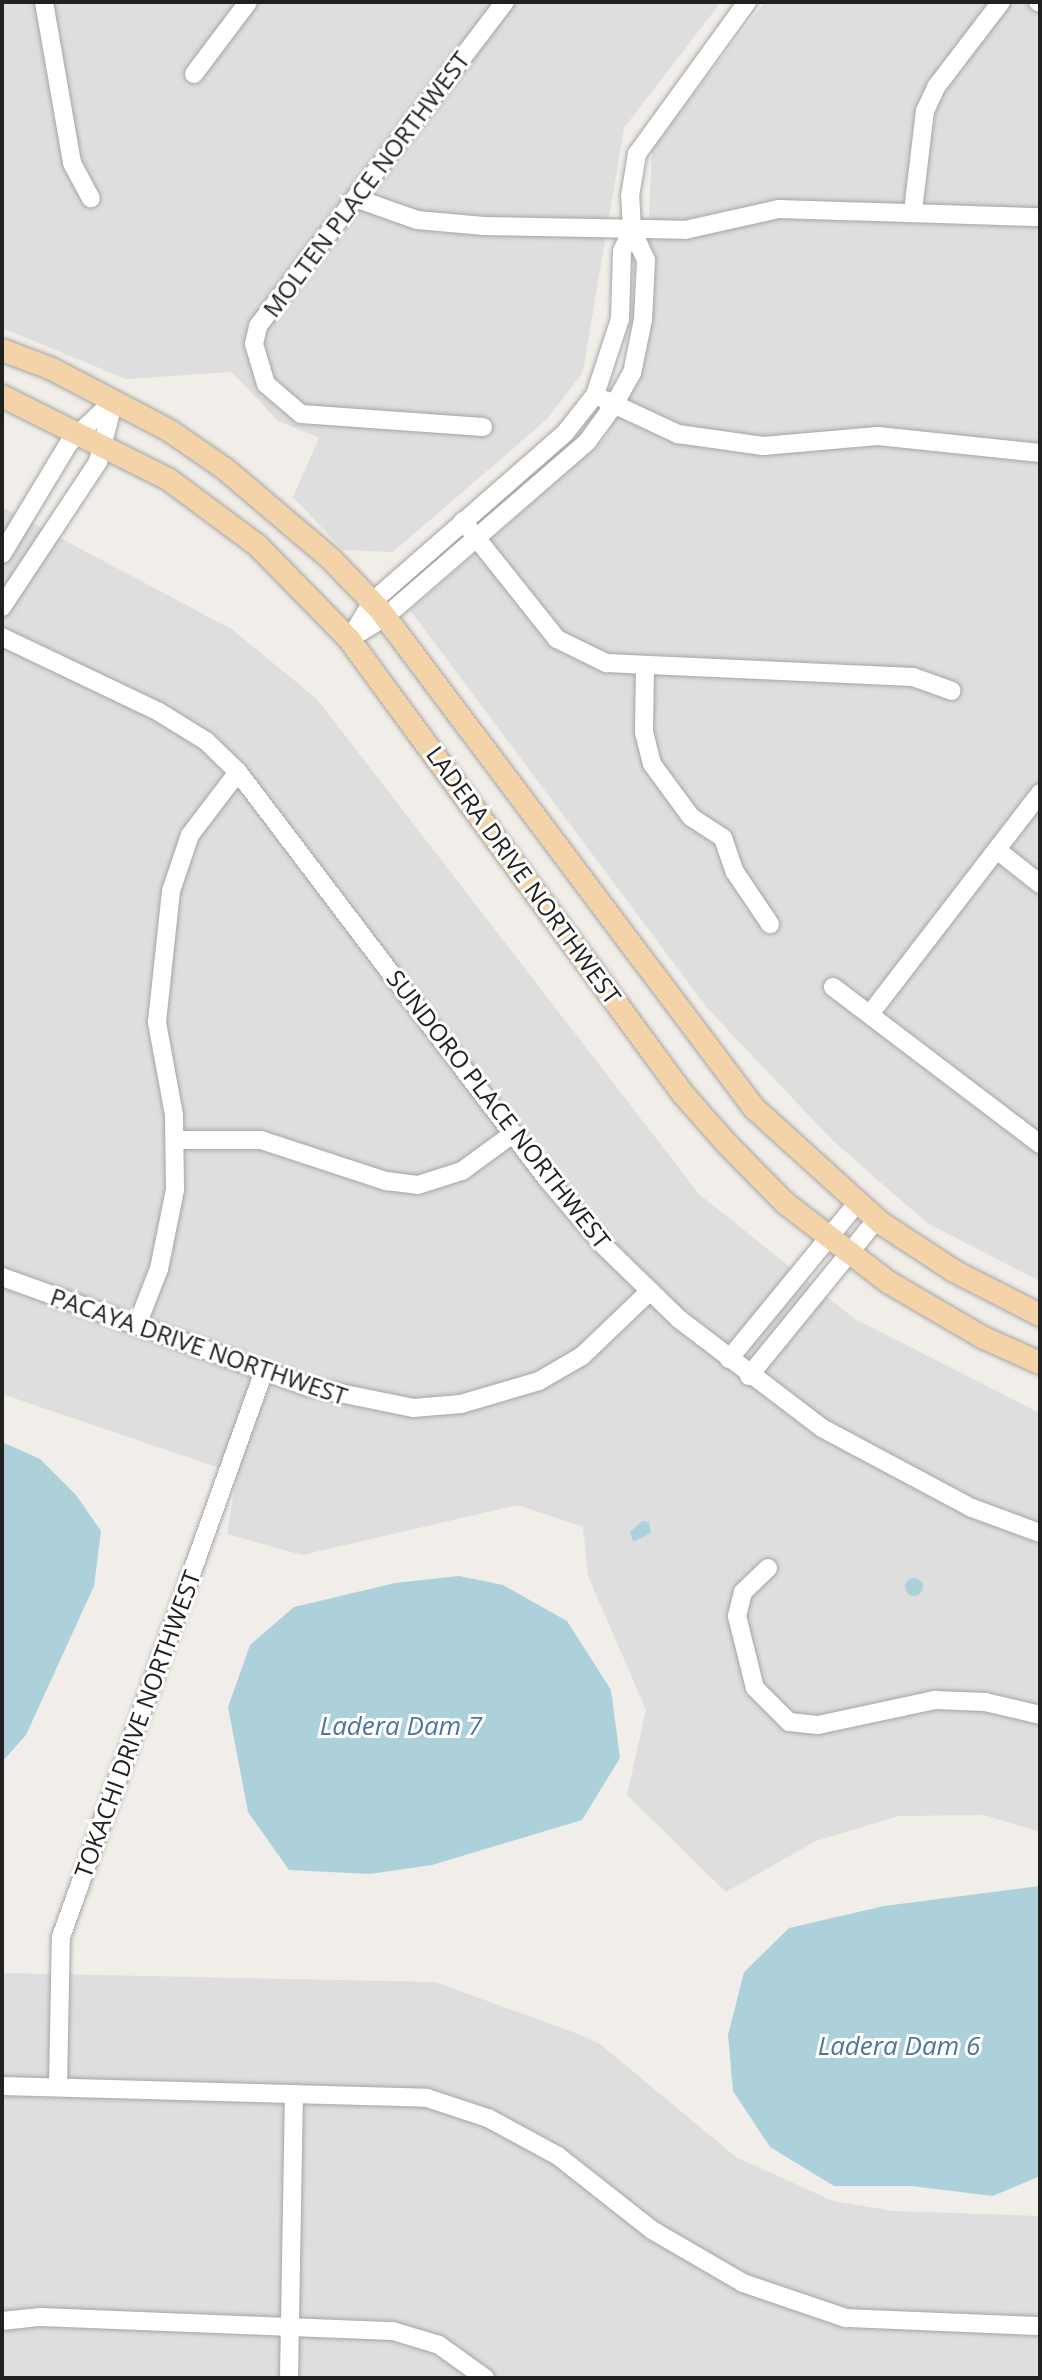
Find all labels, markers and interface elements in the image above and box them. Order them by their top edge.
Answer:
street label: MOLTEN PLACE NORTHWEST [257,46,475,322]
street label: LADERA DRIVE NORTHWEST [421,740,627,1010]
street label: SUNDORO PLACE NORTHWEST [381,964,617,1254]
street label: PACAYA DRIVE NORTHWEST [47,1282,351,1410]
street label: TOKACHI DRIVE NORTHWEST [68,1567,206,1881]
water label: Ladera Dam 7 [320,1710,482,1742]
water label: Ladera Dam 6 [818,2030,980,2062]

